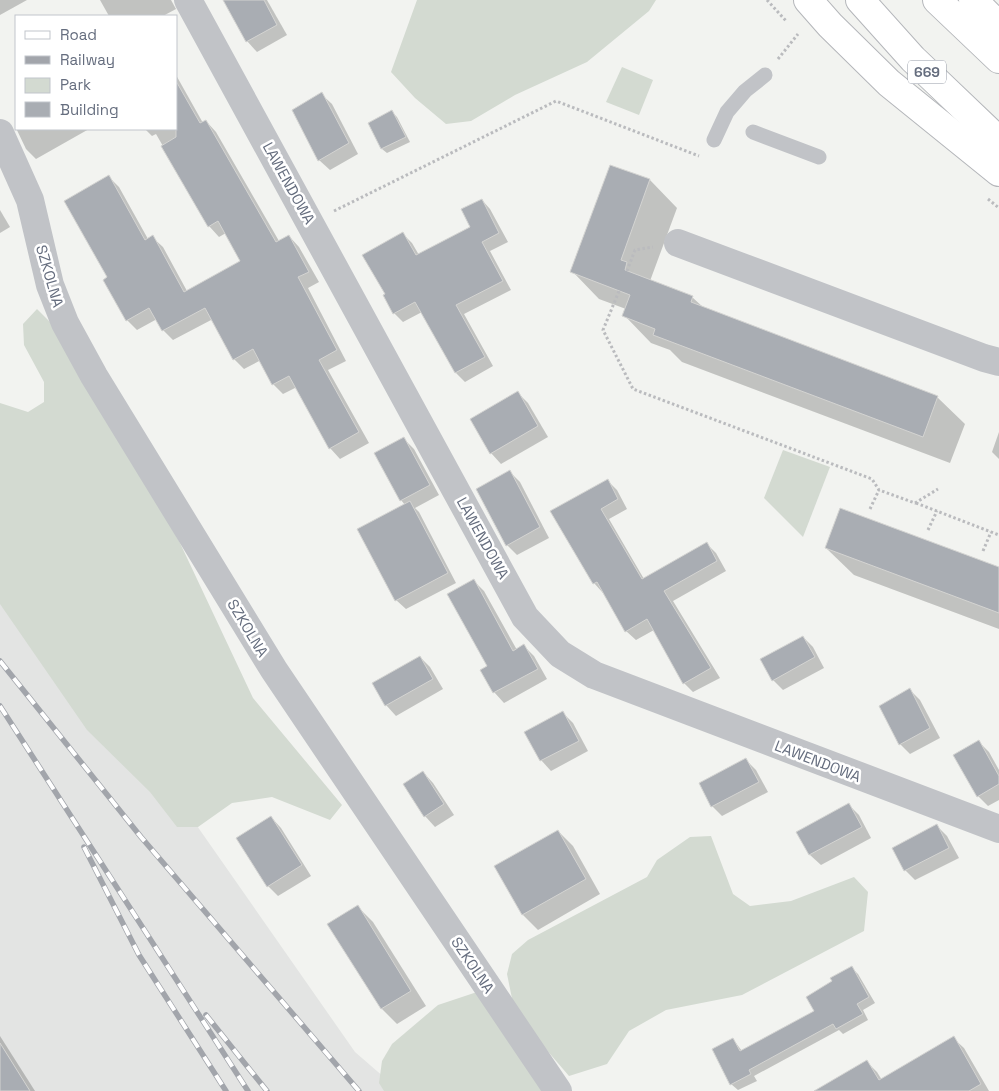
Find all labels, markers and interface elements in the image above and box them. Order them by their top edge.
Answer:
legend [15,15,178,130]
text: Road [60,25,97,44]
text: Railway [60,50,115,69]
road number: 669 [908,61,946,84]
text: Park [60,75,91,94]
text: Building [60,100,119,119]
street label: LAWENDOWA [259,139,320,228]
street label: SZKOLNA [32,243,68,310]
street label: LAWENDOWA [453,494,514,583]
street label: SZKOLNA [223,596,273,661]
street label: LAWENDOWA [772,736,864,786]
street label: SZKOLNA [447,933,499,997]

